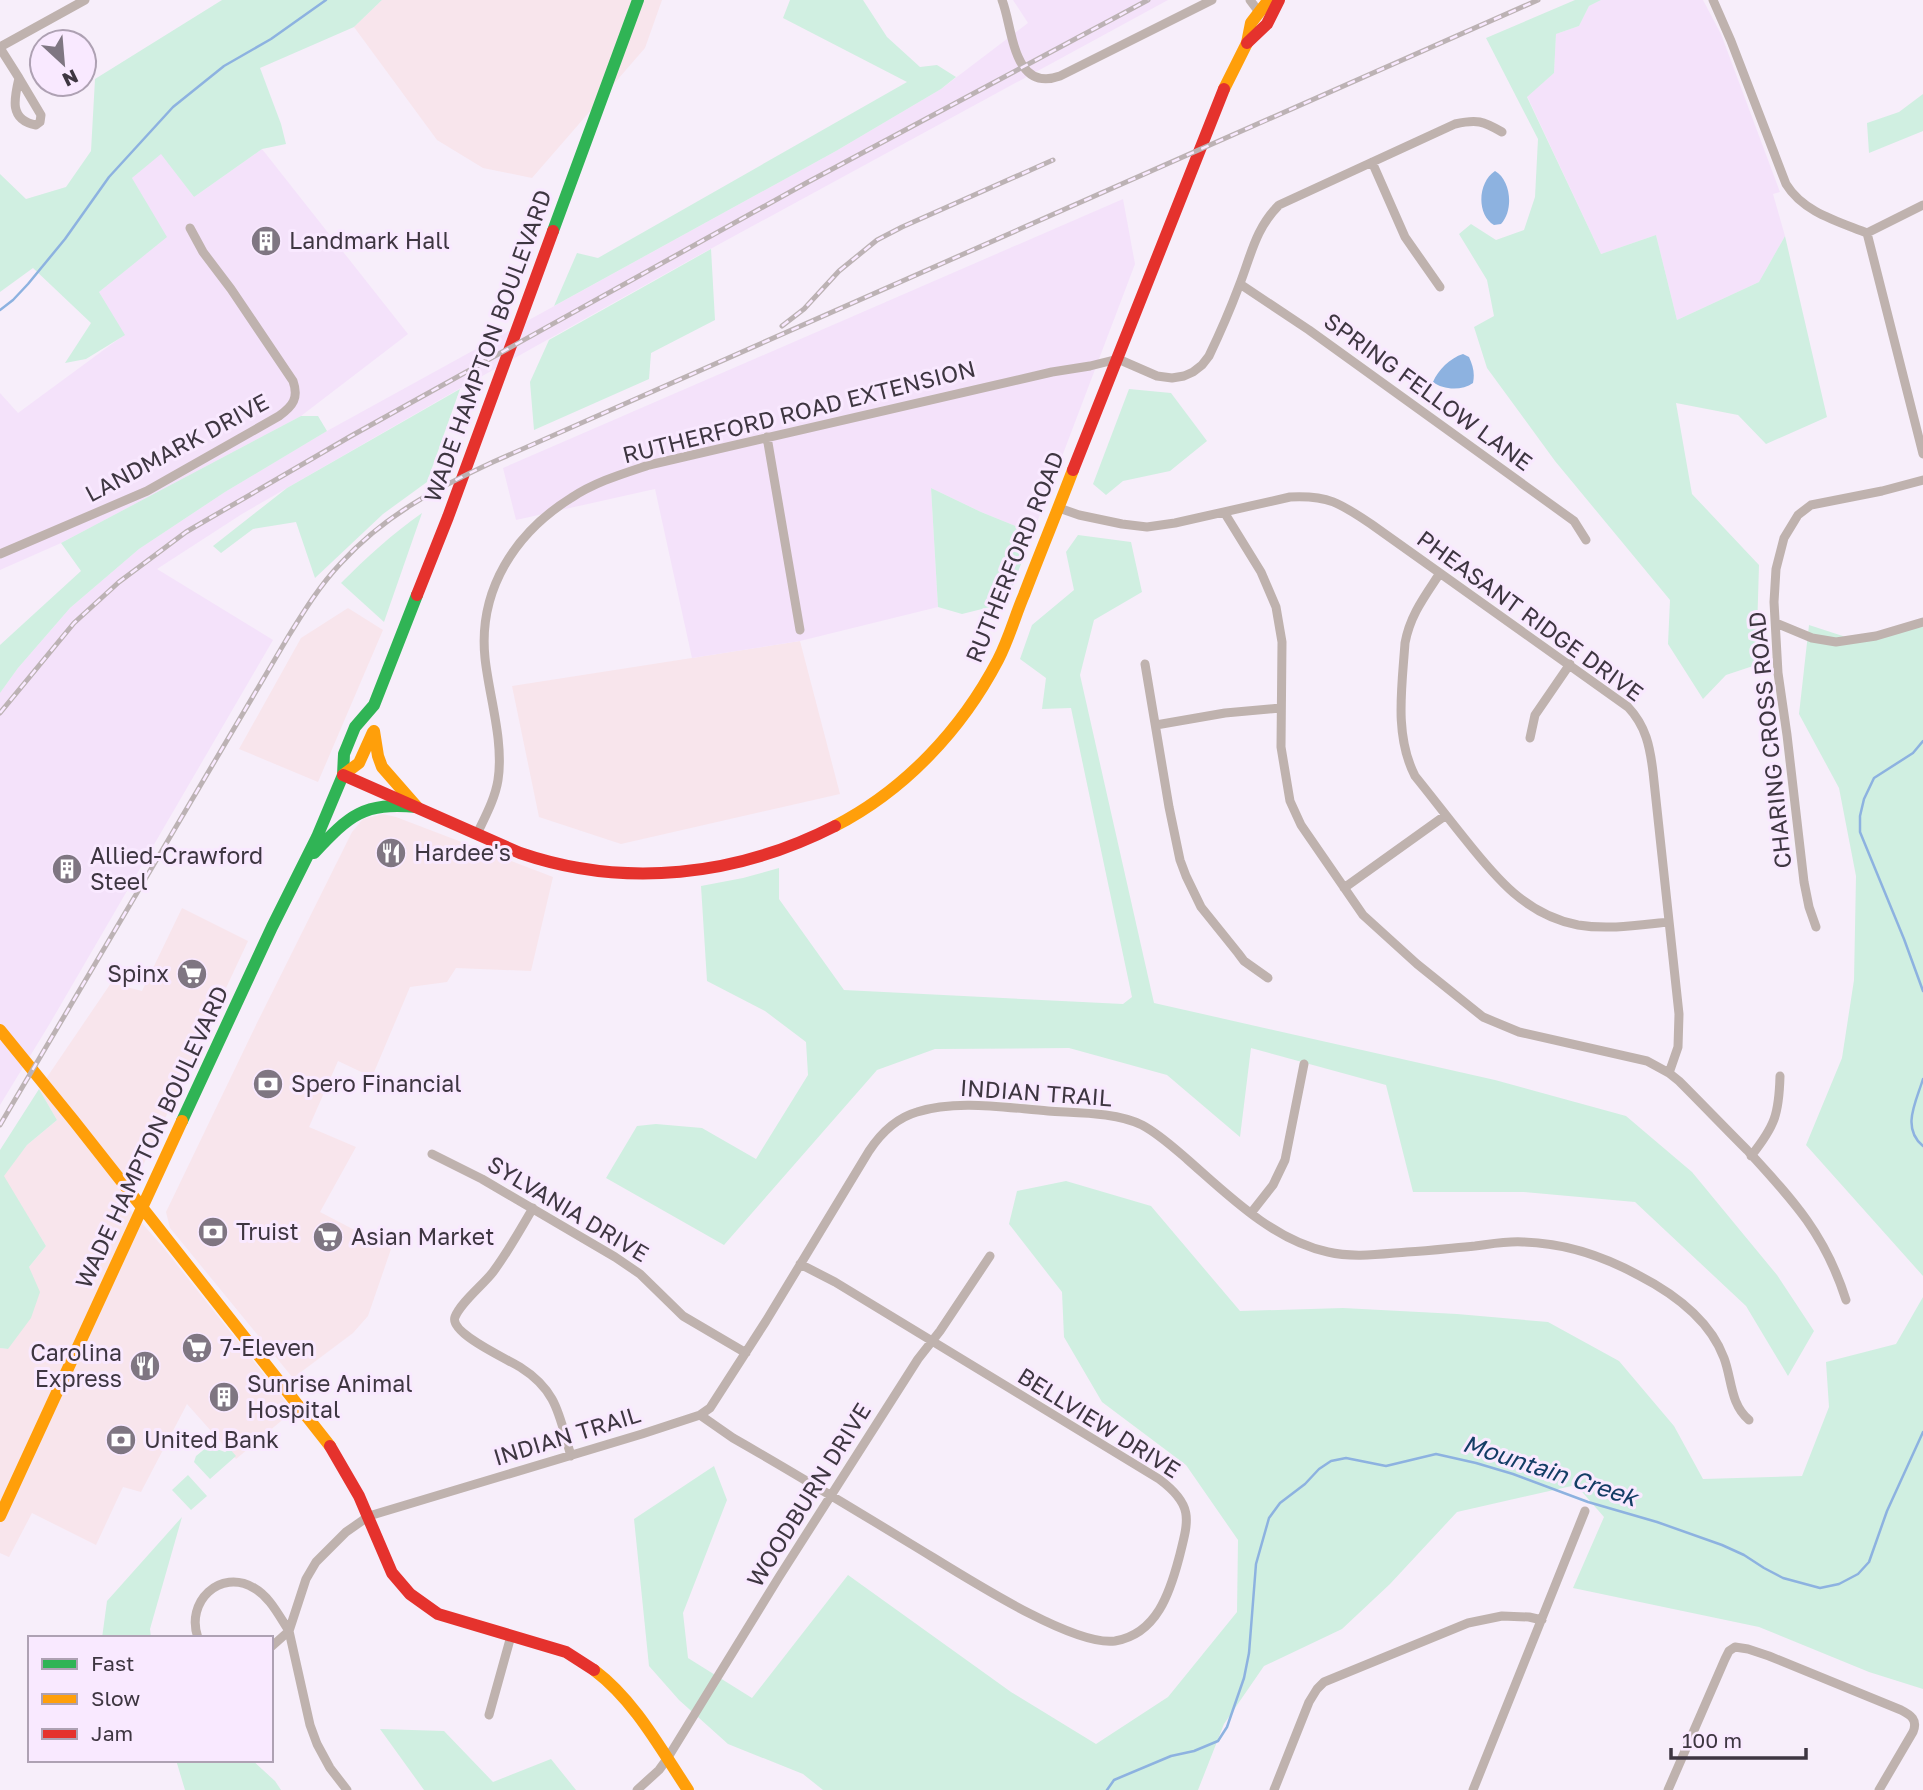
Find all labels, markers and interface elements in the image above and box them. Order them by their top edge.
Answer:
north arrow [28,28,98,98]
text: N [59,65,82,92]
street label: WADE HAMPTON BOULEVARD [417,186,557,506]
building icon: Landmark Hall [249,224,283,258]
place label: Landmark Hall [289,226,450,254]
street label: SPRING FELLOW LANE [1319,306,1538,476]
street label: RUTHERFORD ROAD EXTENSION [619,354,978,468]
street label: LANDMARK DRIVE [80,387,273,507]
street label: RUTHERFORD ROAD [959,447,1069,666]
street label: PHEASANT RIDGE DRIVE [1412,524,1649,707]
street label: CHARING CROSS ROAD [1742,610,1796,870]
restaurant icon: Hardee's [374,836,408,870]
place label: Hardee's [414,838,511,866]
place label: Allied-Crawford Steel [90,841,263,895]
building icon: Allied-Crawford Steel [50,852,84,886]
supermarket icon: Spinx [175,957,209,991]
place label: Spinx [107,959,169,987]
street label: WADE HAMPTON BOULEVARD [69,981,234,1292]
bank icon: Spero Financial [251,1067,285,1101]
place label: Spero Financial [291,1069,462,1097]
street label: INDIAN TRAIL [959,1073,1113,1111]
street label: SYLVANIA DRIVE [483,1149,654,1267]
bank icon: Truist [196,1215,230,1249]
place label: Truist [236,1217,299,1245]
supermarket icon: Asian Market [311,1220,345,1254]
place label: Asian Market [351,1222,494,1250]
supermarket icon: 7-Eleven [180,1331,214,1365]
place label: 7-Eleven [220,1333,315,1361]
place label: Carolina Express [30,1338,122,1392]
restaurant icon: Carolina Express [128,1349,162,1383]
street label: BELLVIEW DRIVE [1013,1361,1186,1483]
place label: Sunrise Animal Hospital [247,1369,413,1423]
building icon: Sunrise Animal Hospital [207,1380,241,1414]
street label: WOODBURN DRIVE [740,1397,876,1592]
street label: INDIAN TRAIL [490,1399,644,1471]
bank icon: United Bank [104,1423,138,1457]
place label: United Bank [144,1425,279,1453]
water label: Mountain Creek [1460,1428,1643,1512]
legend [28,1636,273,1762]
text: Fast [91,1650,134,1676]
text: Slow [91,1685,140,1711]
scale bar [1671,1716,1806,1760]
text: Jam [91,1720,133,1746]
text: 100 m [1682,1727,1742,1753]

